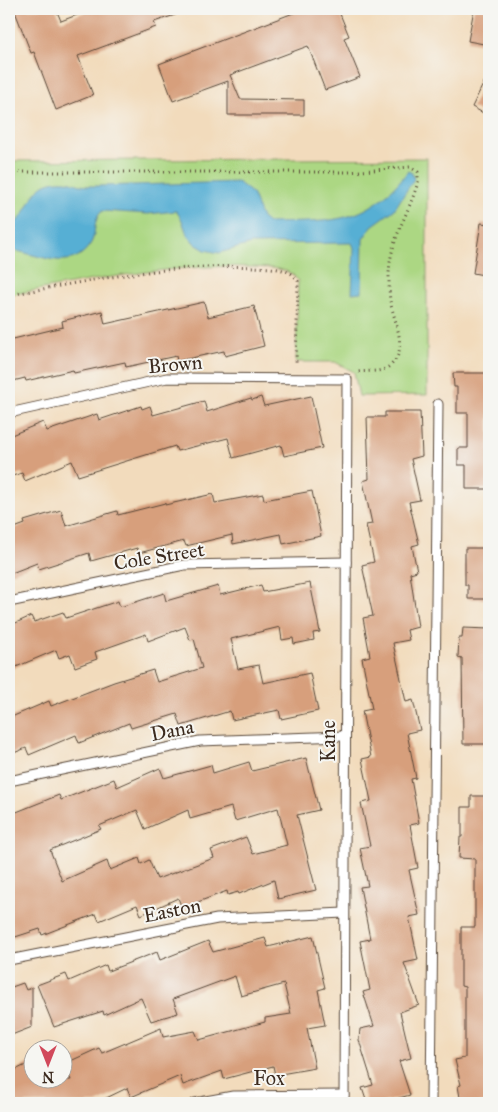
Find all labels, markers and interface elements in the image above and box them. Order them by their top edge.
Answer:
street label: Brown [147,350,203,378]
street label: Cole Street [112,537,206,575]
street label: Dana [148,714,196,746]
street label: Kane [316,720,340,762]
street label: Easton [141,893,203,927]
north arrow [22,1040,72,1090]
street label: Fox [253,1066,285,1090]
text: N [42,1068,54,1085]

